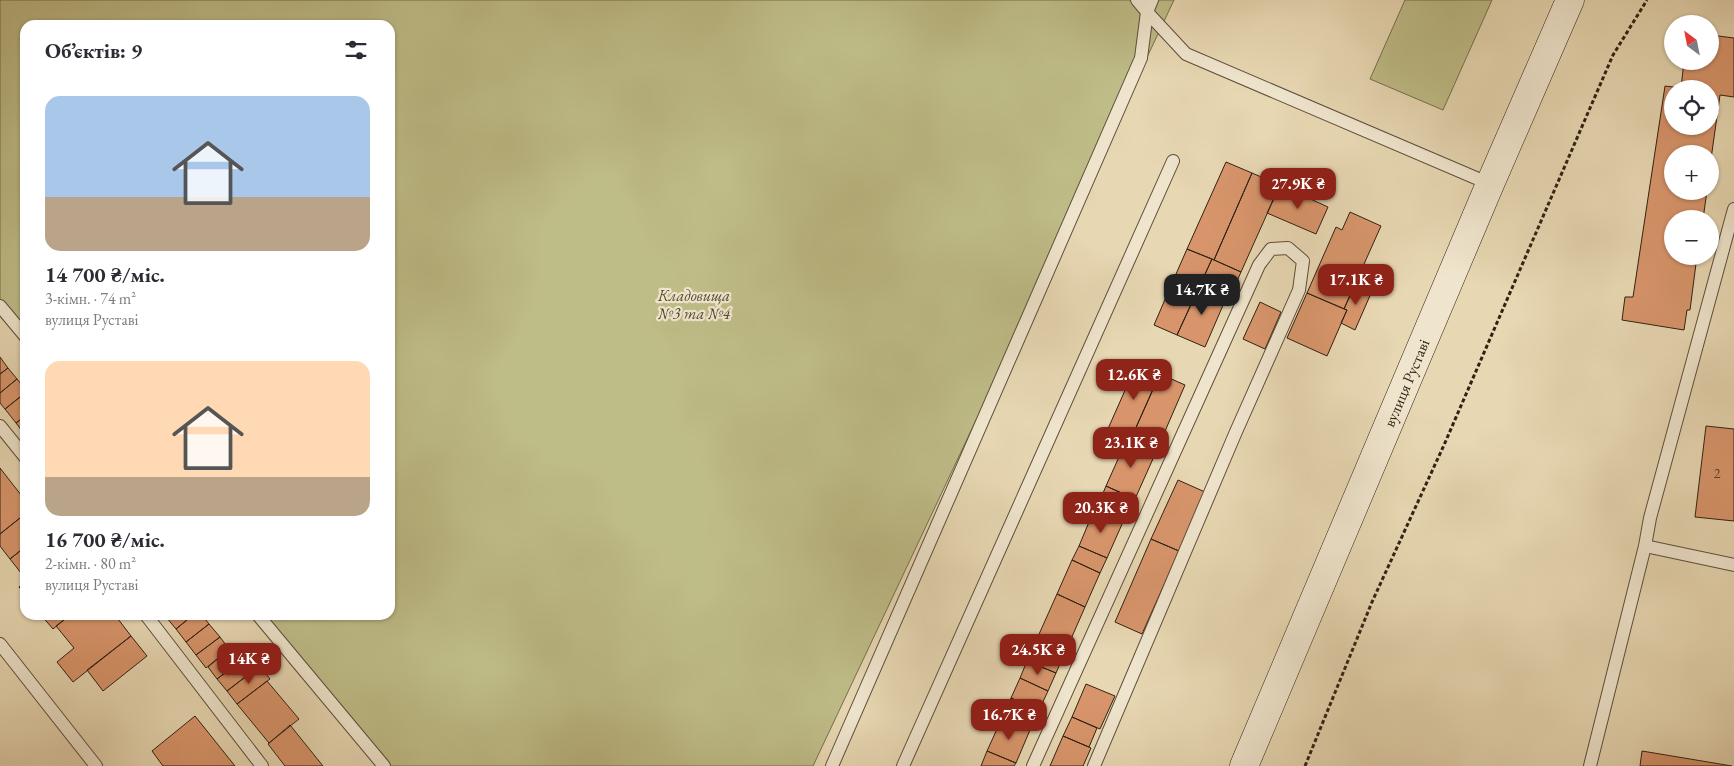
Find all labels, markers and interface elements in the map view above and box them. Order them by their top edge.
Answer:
north arrow [1664,15,1719,70]
map controls [1664,15,1719,265]
icon: filters [342,36,370,64]
text: Об’єктів: 9 [45,37,142,64]
button: locate [1664,80,1719,135]
icon: home [163,128,253,218]
button: + [1664,145,1719,200]
pin: 27.9K ₴ [1252,168,1344,210]
text: 27.9K ₴ [1271,173,1325,194]
button: − [1664,210,1719,265]
text: 14 700 ₴/міс. [45,261,165,288]
pin: 17.1K ₴ [1310,264,1402,306]
text: 17.1K ₴ [1329,269,1383,290]
pin: 14.7K ₴ [1156,274,1248,316]
text: 14.7K ₴ [1175,279,1229,300]
park label: Кладовища №3 та №4 [657,285,731,324]
text: 3-кімн. · 74 m² [45,288,136,309]
text: вулиця Руставі [45,309,138,330]
street label: вулиця Руставі [1378,336,1434,430]
pin: 12.6K ₴ [1088,358,1180,401]
text: 12.6K ₴ [1107,364,1161,385]
icon: home [163,393,253,483]
pin: 23.1K ₴ [1085,426,1177,469]
text: 23.1K ₴ [1104,432,1158,453]
house number: 2 [1714,464,1721,482]
pin: 20.3K ₴ [1055,492,1147,534]
text: 20.3K ₴ [1074,497,1128,518]
text: 16 700 ₴/міс. [45,526,165,553]
text: 2-кімн. · 80 m² [45,553,136,574]
text: вулиця Руставі [45,574,138,595]
pin: 24.5K ₴ [992,634,1084,676]
text: 24.5K ₴ [1011,639,1065,660]
pin: 14K ₴ [214,642,284,685]
text: 14K ₴ [228,648,270,669]
pin: 16.7K ₴ [963,698,1055,741]
text: 16.7K ₴ [982,704,1036,725]

